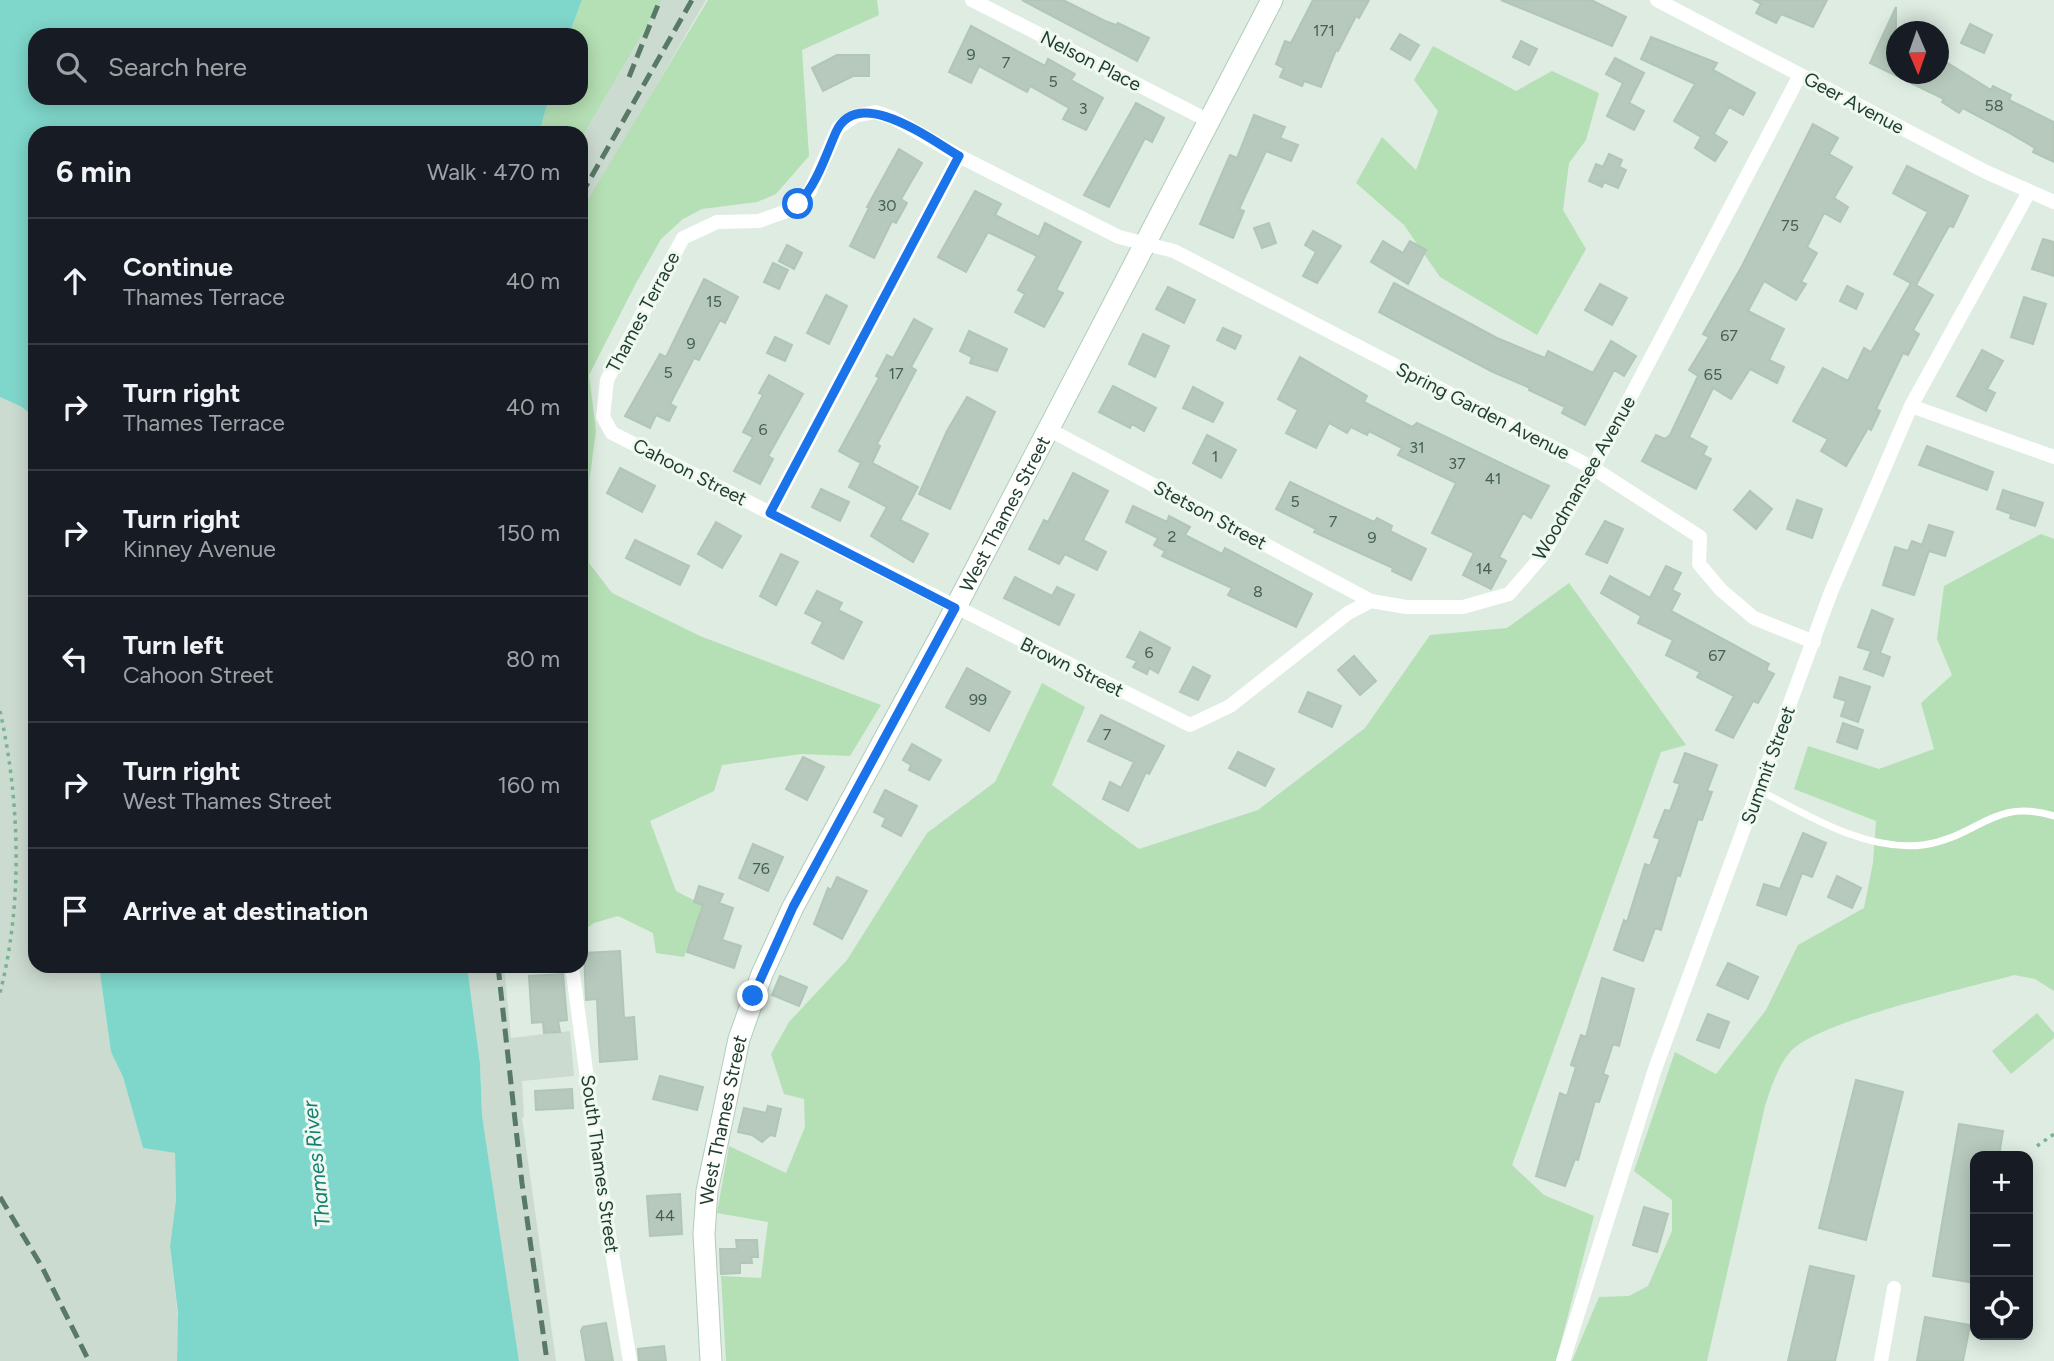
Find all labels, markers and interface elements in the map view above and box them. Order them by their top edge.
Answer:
house number: 171 [1313,21,1335,40]
north arrow [1886,21,1949,84]
street label: Nelson Place [1037,26,1145,96]
search box [28,28,588,105]
house number: 9 [966,45,976,64]
icon: search [52,48,90,86]
text: Search here [108,51,247,83]
house number: 7 [1002,53,1011,72]
street label: Geer Avenue [1800,67,1908,139]
house number: 5 [1048,72,1058,91]
house number: 58 [1984,96,2004,115]
house number: 3 [1079,99,1087,118]
text: 6 min [56,153,132,190]
text: Walk · 470 m [427,158,560,186]
route start [782,188,813,219]
house number: 30 [878,196,896,215]
house number: 75 [1781,216,1799,235]
street label: Thames Terrace [601,248,685,376]
text: Continue [123,251,233,283]
icon: ahead [56,262,94,300]
text: 40 m [506,267,560,295]
text: Thames Terrace [123,283,285,311]
house number: 15 [706,292,722,311]
house number: 67 [1720,326,1738,345]
house number: 9 [686,334,696,353]
street label: Spring Garden Avenue [1392,357,1574,465]
house number: 5 [663,363,673,382]
house number: 17 [888,364,904,383]
house number: 65 [1704,365,1722,384]
text: Turn right [123,377,240,409]
icon: right [56,388,94,426]
street label: Woodmansee Avenue [1528,392,1640,564]
text: 40 m [506,393,560,421]
text: Thames Terrace [123,409,285,437]
house number: 6 [758,420,768,439]
street label: West Thames Street [954,432,1055,596]
street label: Cahoon Street [629,433,751,511]
house number: 31 [1409,438,1425,457]
house number: 1 [1212,447,1218,466]
house number: 37 [1448,454,1466,473]
house number: 41 [1485,469,1501,488]
street label: Stetson Street [1150,476,1270,554]
house number: 5 [1290,492,1300,511]
text: Turn right [123,503,240,535]
house number: 7 [1329,512,1338,531]
icon: right [56,514,94,552]
text: 150 m [497,519,560,547]
house number: 2 [1168,527,1176,546]
house number: 9 [1367,528,1377,547]
text: Kinney Avenue [123,535,276,563]
house number: 14 [1476,559,1492,578]
house number: 8 [1253,582,1263,601]
text: Turn left [123,629,224,661]
street label: Brown Street [1017,632,1127,702]
icon: left [56,640,94,678]
house number: 6 [1144,643,1154,662]
text: 80 m [506,645,560,673]
house number: 67 [1708,646,1726,665]
text: Cahoon Street [123,661,274,689]
house number: 99 [969,690,987,709]
street label: Summit Street [1736,703,1800,827]
house number: 7 [1103,725,1112,744]
text: Turn right [123,755,240,787]
icon: right [56,766,94,804]
text: 160 m [497,771,560,799]
text: West Thames Street [123,787,332,815]
house number: 76 [752,859,770,878]
icon: arrive [56,892,94,930]
text: Arrive at destination [123,895,368,927]
route end [737,980,768,1011]
street label: West Thames Street [695,1032,751,1205]
street label: South Thames Street [576,1073,624,1255]
water label: Thames River [297,1098,335,1229]
map controls [1970,1151,2033,1340]
button: + [1970,1151,2033,1214]
house number: 44 [655,1206,675,1225]
button: − [1970,1214,2033,1277]
button: locate [1970,1277,2033,1340]

